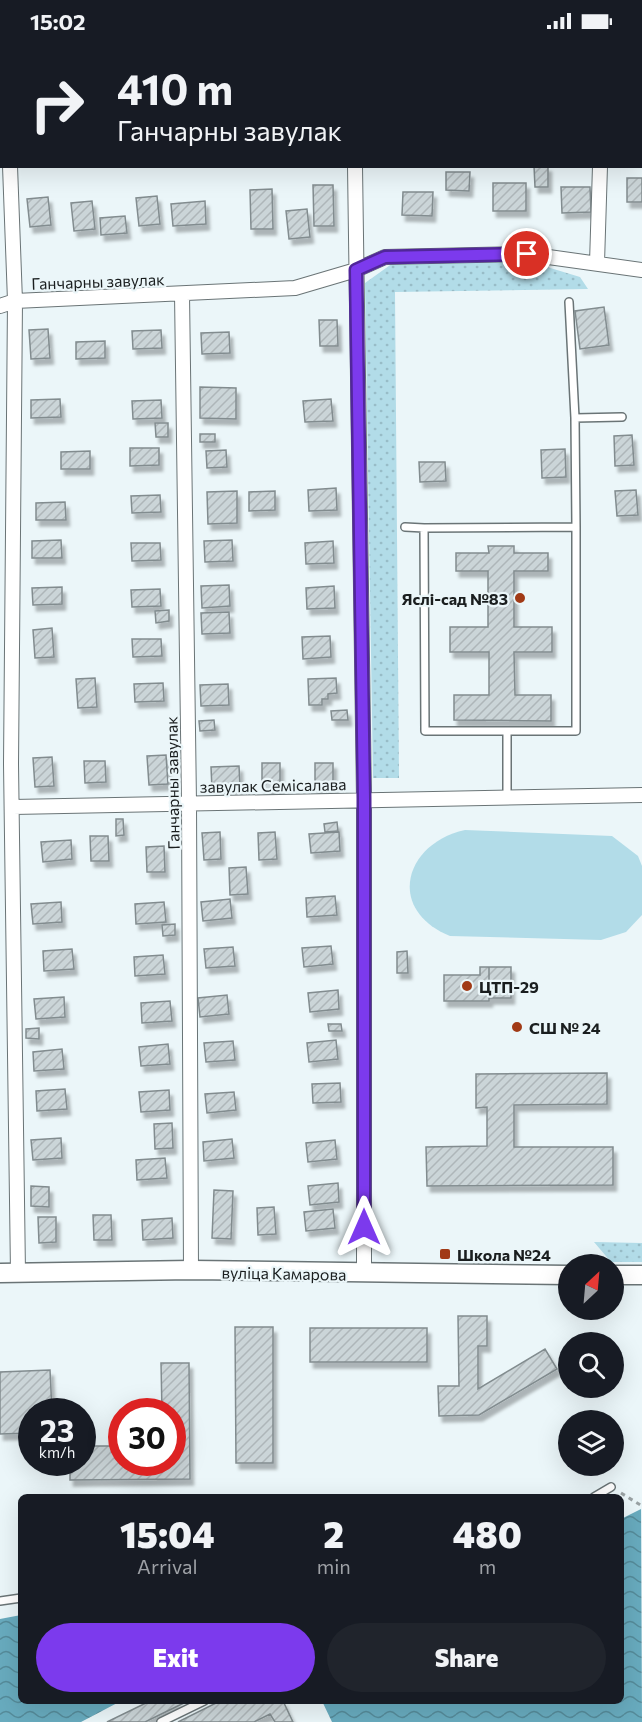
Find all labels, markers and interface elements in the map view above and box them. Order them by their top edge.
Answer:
text: 15:02 [30,8,86,35]
text: 410 m [117,62,233,114]
icon: right [18,66,96,144]
text: Ганчарны завулак [117,114,342,147]
pin [501,228,552,279]
icon: arrive [510,237,543,270]
street label: Ганчарны завулак [31,269,165,293]
place label: Яслі-сад №83 [401,589,508,608]
marker: Яслі-сад №83 [513,591,527,605]
street label: Ганчарны завулак [161,716,183,850]
street label: завулак Семісалава [199,774,347,796]
place label: ЦТП-29 [479,977,539,996]
marker: ЦТП-29 [460,979,474,993]
place label: СШ № 24 [529,1018,601,1037]
marker: СШ № 24 [510,1020,524,1034]
position arrow [332,1195,396,1259]
place label: Школа №24 [457,1245,551,1264]
marker: Школа №24 [438,1247,452,1261]
north arrow [558,1254,624,1320]
map controls [558,1254,624,1476]
street label: вуліца Камарова [222,1262,346,1284]
button: search [558,1332,624,1398]
speed limit sign: 30 [108,1398,186,1476]
button: layers [558,1410,624,1476]
text: 23 [40,1411,74,1448]
text: km/h [39,1443,75,1461]
text: 15:04 [120,1511,215,1555]
text: 2 [323,1511,344,1555]
text: 480 [453,1511,522,1555]
text: Arrival [137,1554,198,1578]
text: min [317,1554,351,1578]
text: m [479,1554,496,1578]
button: Exit [36,1623,315,1692]
button: Share [327,1623,606,1692]

